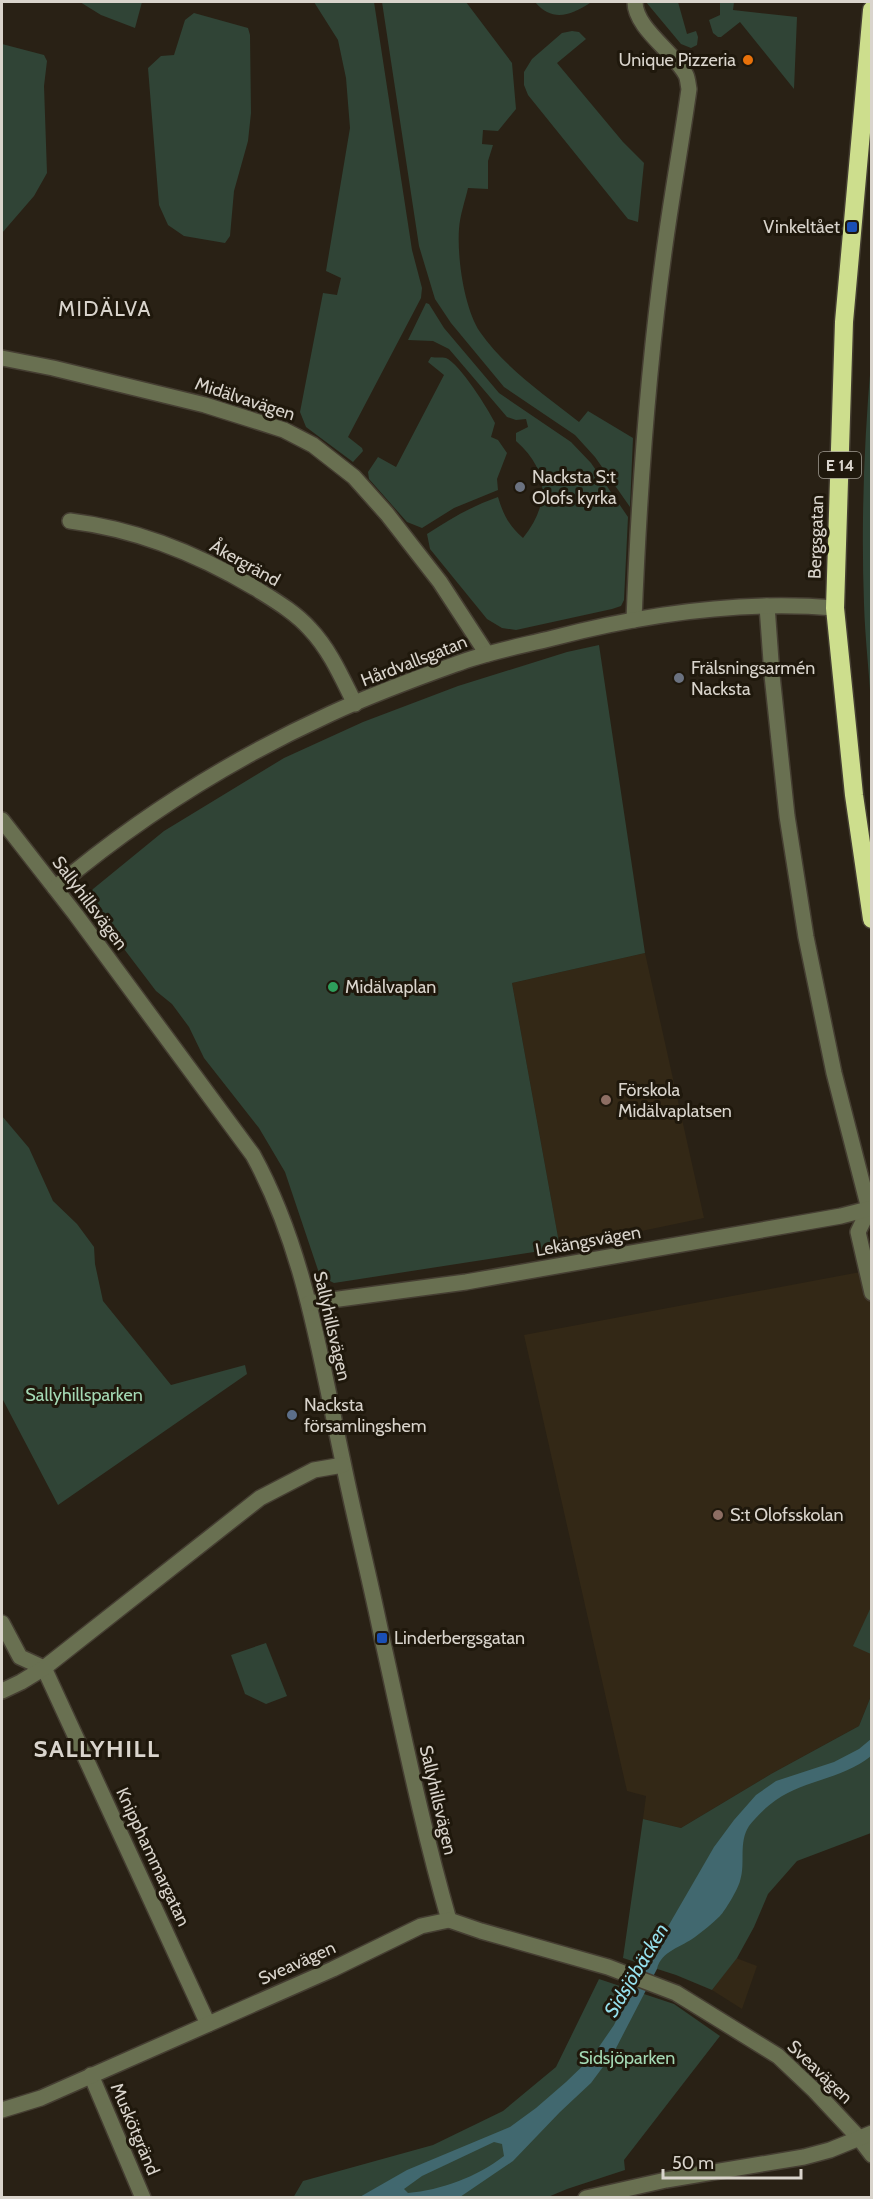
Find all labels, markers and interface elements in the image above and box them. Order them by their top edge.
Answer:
place label: Unique Pizzeria [619,49,736,71]
marker: Unique Pizzeria [741,53,755,67]
place label: Vinkeltået [763,216,840,238]
marker: Vinkeltået [845,220,859,234]
district label: MIDÄLVA [58,296,152,321]
street label: Midälvavägen [192,373,298,425]
road number: E 14 [819,452,861,478]
place label: Nacksta S:t Olofs kyrka [532,466,617,509]
marker: Nacksta S:t Olofs kyrka [513,480,527,494]
street label: Bergsgatan [804,495,828,579]
street label: Åkergränd [206,535,284,591]
street label: Hårdvallsgatan [358,631,470,691]
place label: Frälsningsarmén Nacksta [691,657,815,700]
marker: Frälsningsarmén Nacksta [672,671,686,685]
street label: Sallyhillsvägen [48,852,132,954]
place label: Midälvaplan [345,976,436,998]
marker: Midälvaplan [326,980,340,994]
place label: Förskola Midälvaplatsen [618,1079,732,1122]
marker: Förskola Midälvaplatsen [599,1093,613,1107]
street label: Lekängsvägen [534,1221,642,1261]
street label: Sallyhillsvägen [309,1269,355,1383]
park label: Sallyhillsparken [25,1384,143,1406]
place label: Nacksta församlingshem [304,1394,427,1437]
marker: Nacksta församlingshem [285,1408,299,1422]
place label: S:t Olofsskolan [730,1504,843,1526]
marker: S:t Olofsskolan [711,1508,725,1522]
place label: Linderbergsgatan [394,1627,525,1649]
marker: Linderbergsgatan [375,1631,389,1645]
district label: SALLYHILL [34,1734,160,1763]
street label: Sallyhillsvägen [415,1743,461,1857]
street label: Knipphammargatan [111,1784,195,1930]
water label: Sidsjöbäcken [599,1919,673,2021]
street label: Sveavägen [255,1936,339,1990]
street label: Sveavägen [783,2036,857,2108]
park label: Sidsjöparken [579,2047,675,2069]
street label: Muskötgränd [106,2080,164,2178]
scale bar [663,2142,801,2180]
text: 50 m [672,2152,714,2174]

